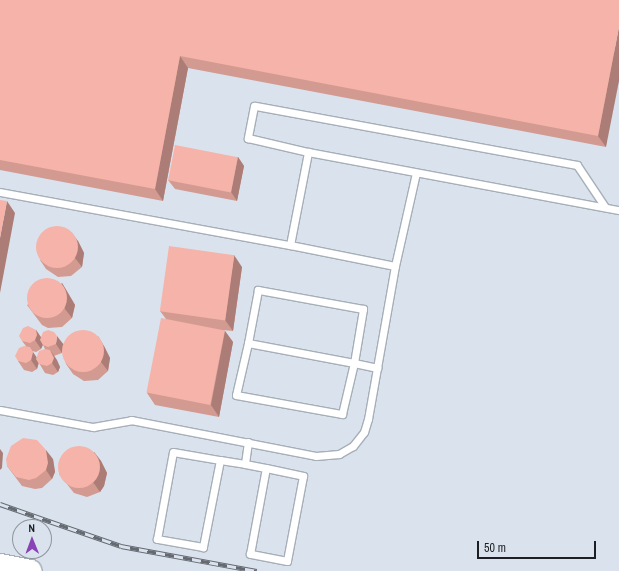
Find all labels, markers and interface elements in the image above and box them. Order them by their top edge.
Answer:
north arrow [12,519,52,559]
text: N [28,521,35,535]
scale bar [479,533,598,559]
text: 50 m [484,540,506,556]

